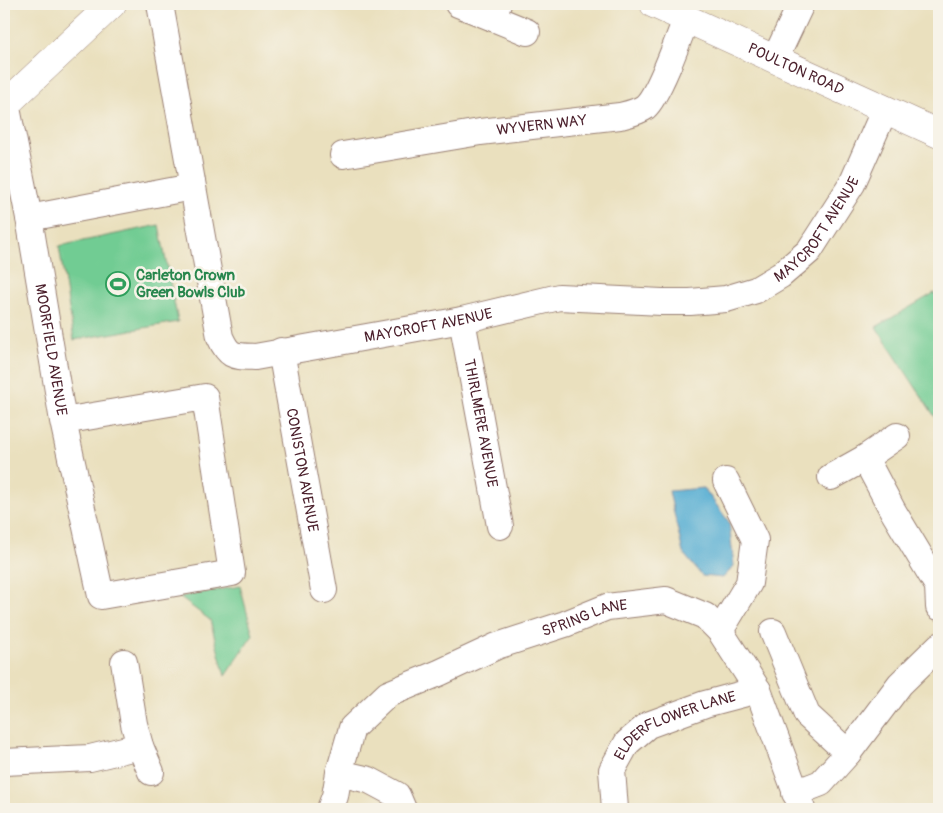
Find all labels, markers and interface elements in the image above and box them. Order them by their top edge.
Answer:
street label: POULTON ROAD [745,39,847,99]
street label: WYVERN WAY [496,111,588,140]
street label: MAYCROFT AVENUE [771,174,864,287]
place label: Carleton Crown Green Bowls Club [136,266,245,302]
sports icon: Carleton Crown Green Bowls Club [105,271,131,297]
street label: MOORFIELD AVENUE [30,283,71,418]
street label: MAYCROFT AVENUE [363,304,495,347]
street label: THIRLMERE AVENUE [459,358,502,489]
street label: CONISTON AVENUE [281,407,322,534]
street label: SPRING LANE [539,596,628,641]
street label: ELDERFLOWER LANE [610,687,738,764]

